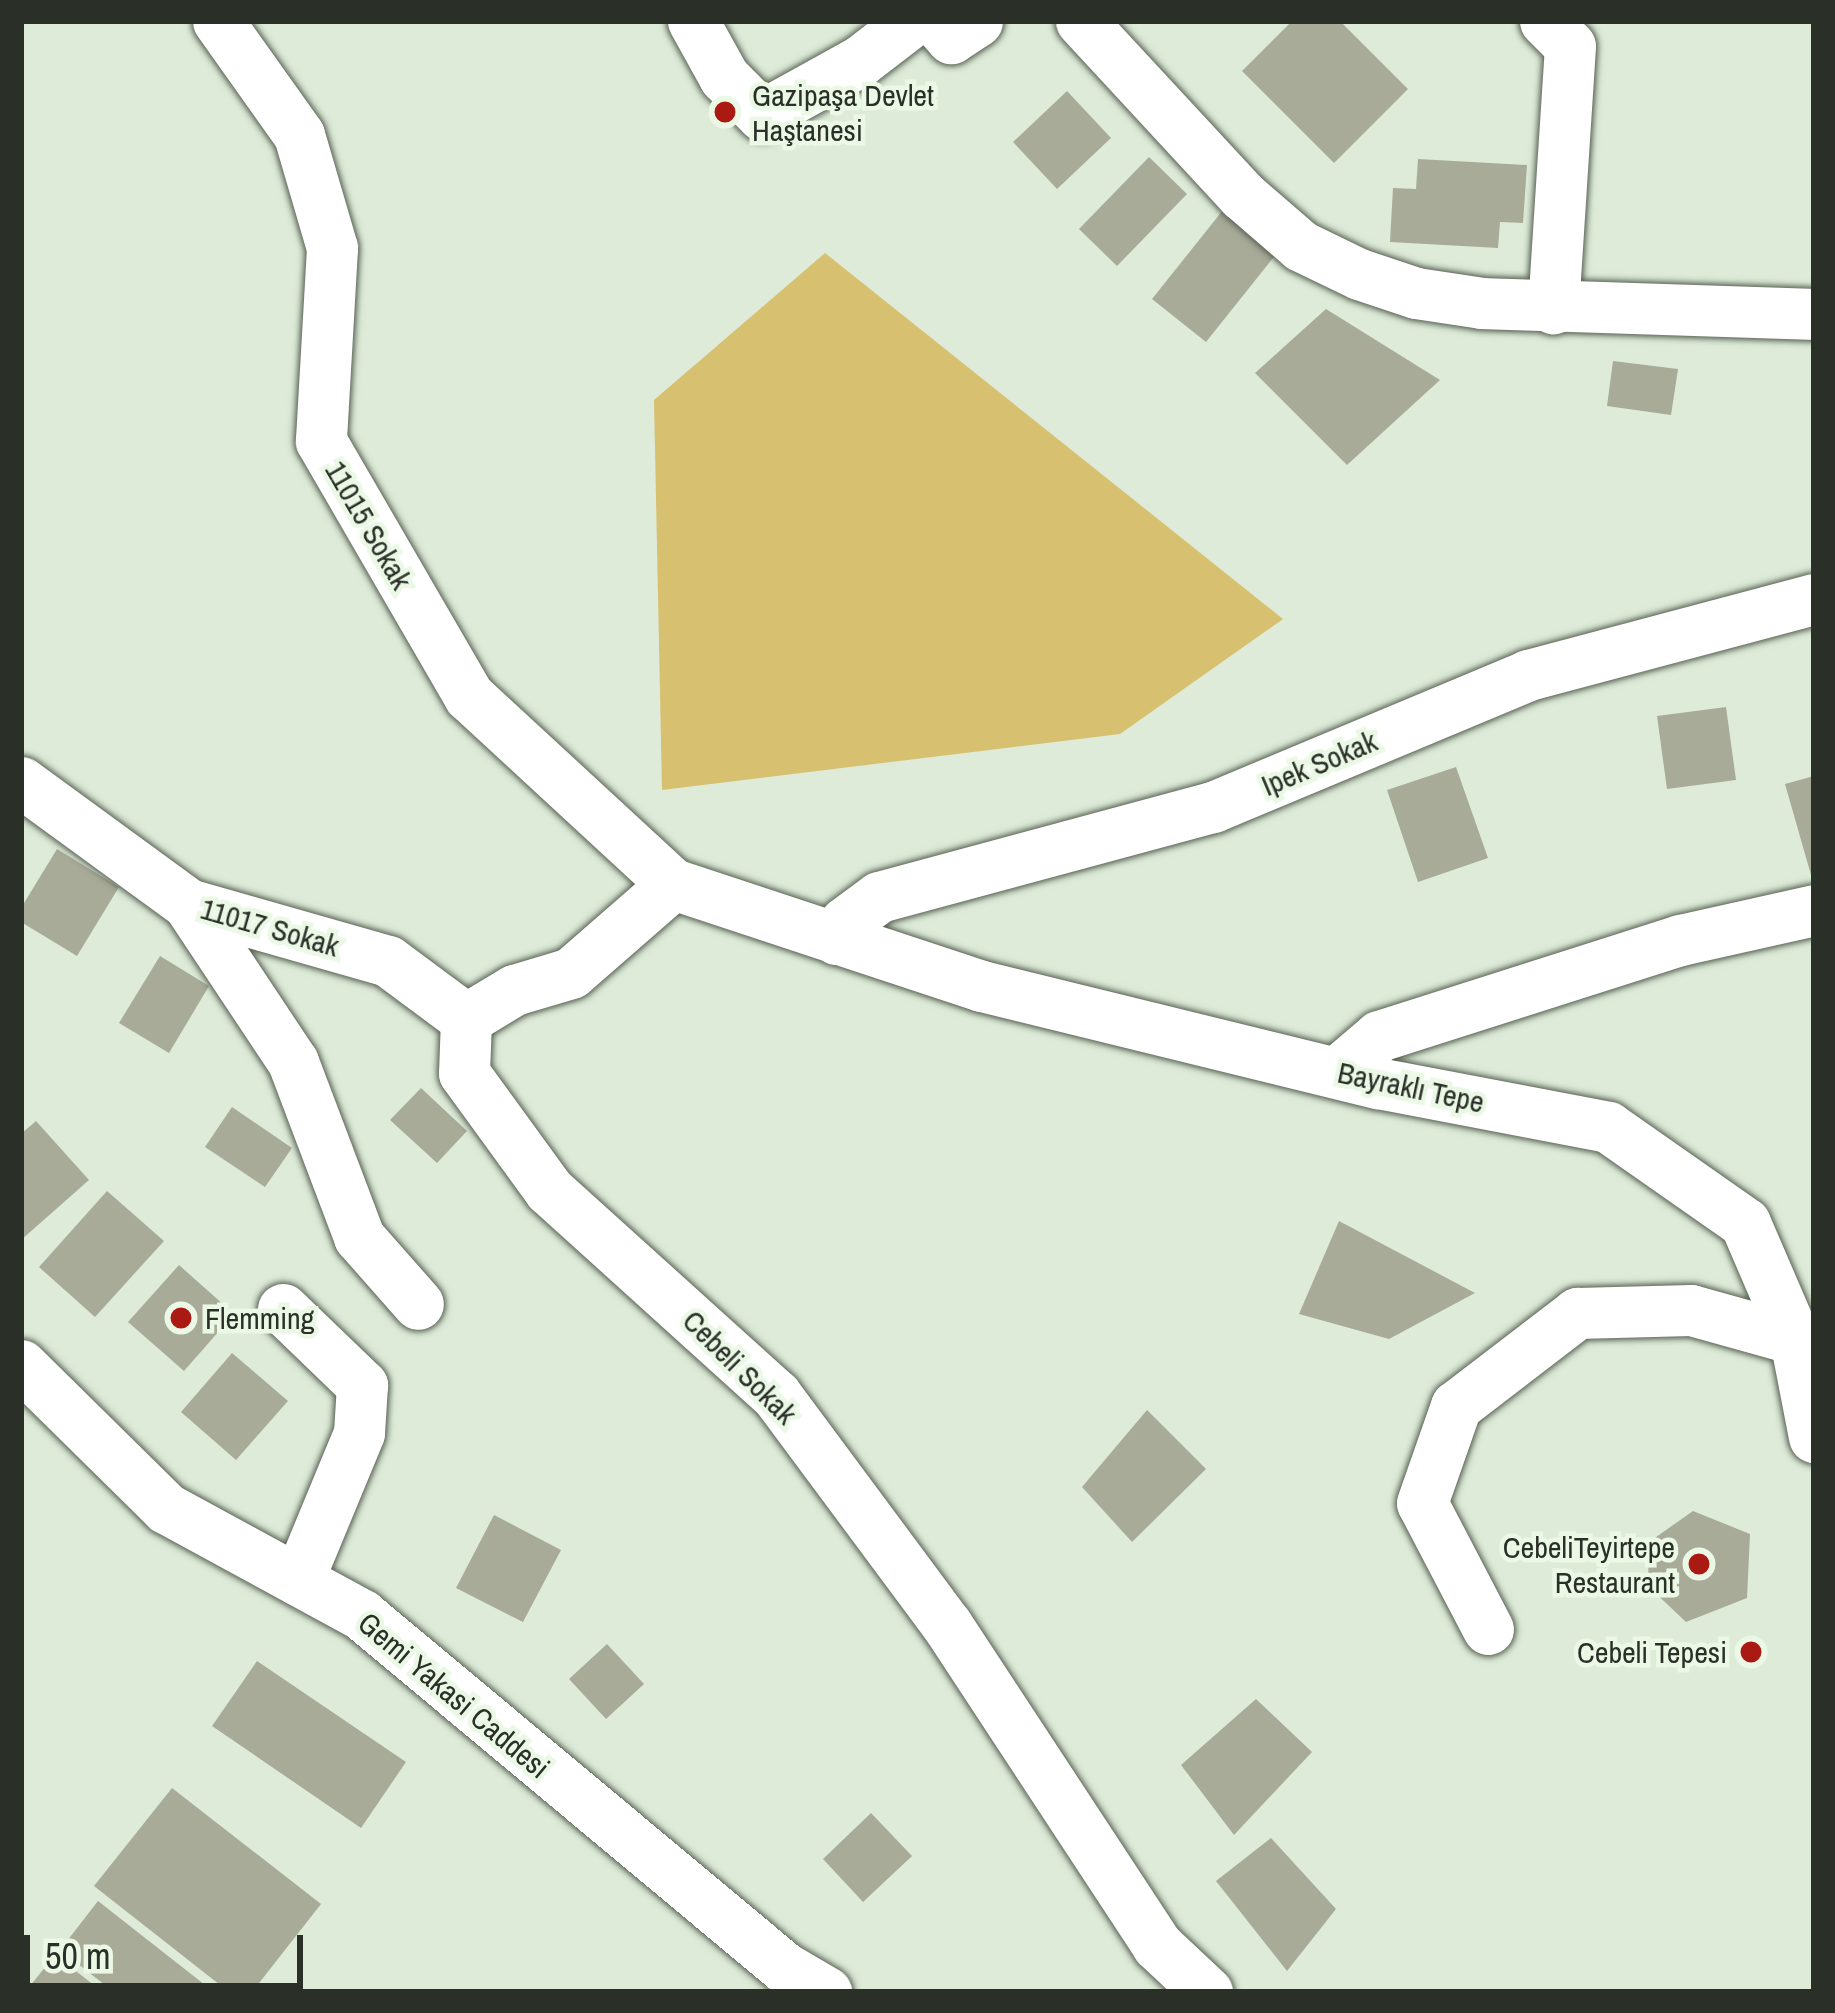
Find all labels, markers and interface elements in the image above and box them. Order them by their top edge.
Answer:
place label: Gazipaşa Devlet Haştanesi [752,77,934,148]
marker: Gazipaşa Devlet Haştanesi [709,96,741,128]
street label: 11015 Sokak [318,455,420,595]
street label: Ipek Sokak [1256,723,1382,803]
street label: 11017 Sokak [197,890,343,964]
street label: Bayraklı Tepe [1334,1054,1488,1120]
place label: Flemming [205,1300,314,1336]
street label: Cebeli Sokak [676,1303,804,1431]
marker: Flemming [168,1305,194,1331]
place label: CebeliTeyirtepe Restaurant [1503,1529,1675,1600]
marker: CebeliTeyirtepe Restaurant [1686,1551,1712,1577]
street label: Gemi Yakasi Caddesi [351,1604,557,1786]
place label: Cebeli Tepesi [1577,1634,1727,1670]
marker: Cebeli Tepesi [1738,1639,1764,1665]
scale bar [30,1911,309,1985]
text: 50 m [45,1932,111,1980]

